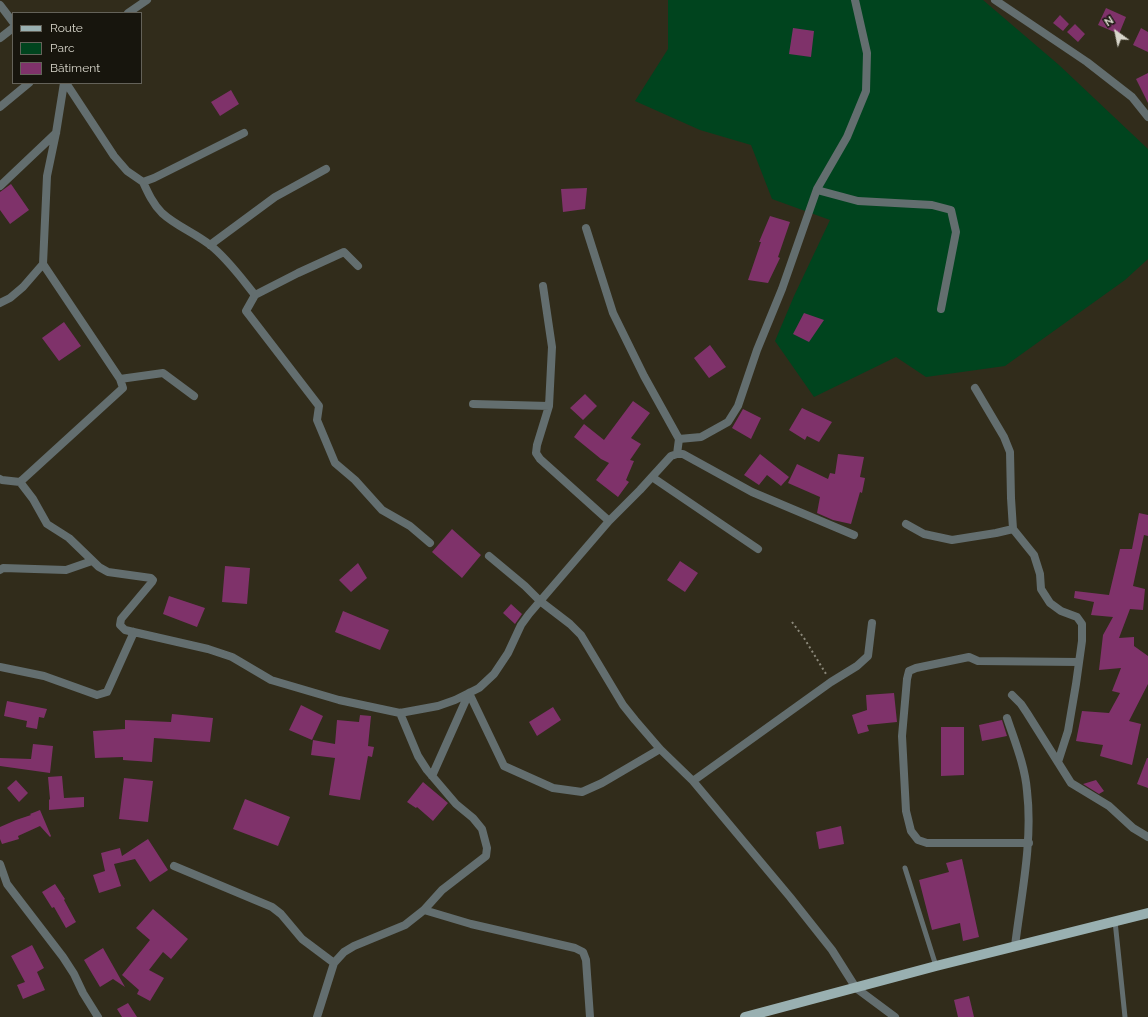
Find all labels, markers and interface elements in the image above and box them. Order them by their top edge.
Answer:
legend [12,12,142,84]
north arrow [1096,12,1136,52]
text: N [1102,14,1116,29]
text: Route [50,21,83,35]
text: Parc [50,41,75,55]
text: Bâtiment [50,61,100,75]

